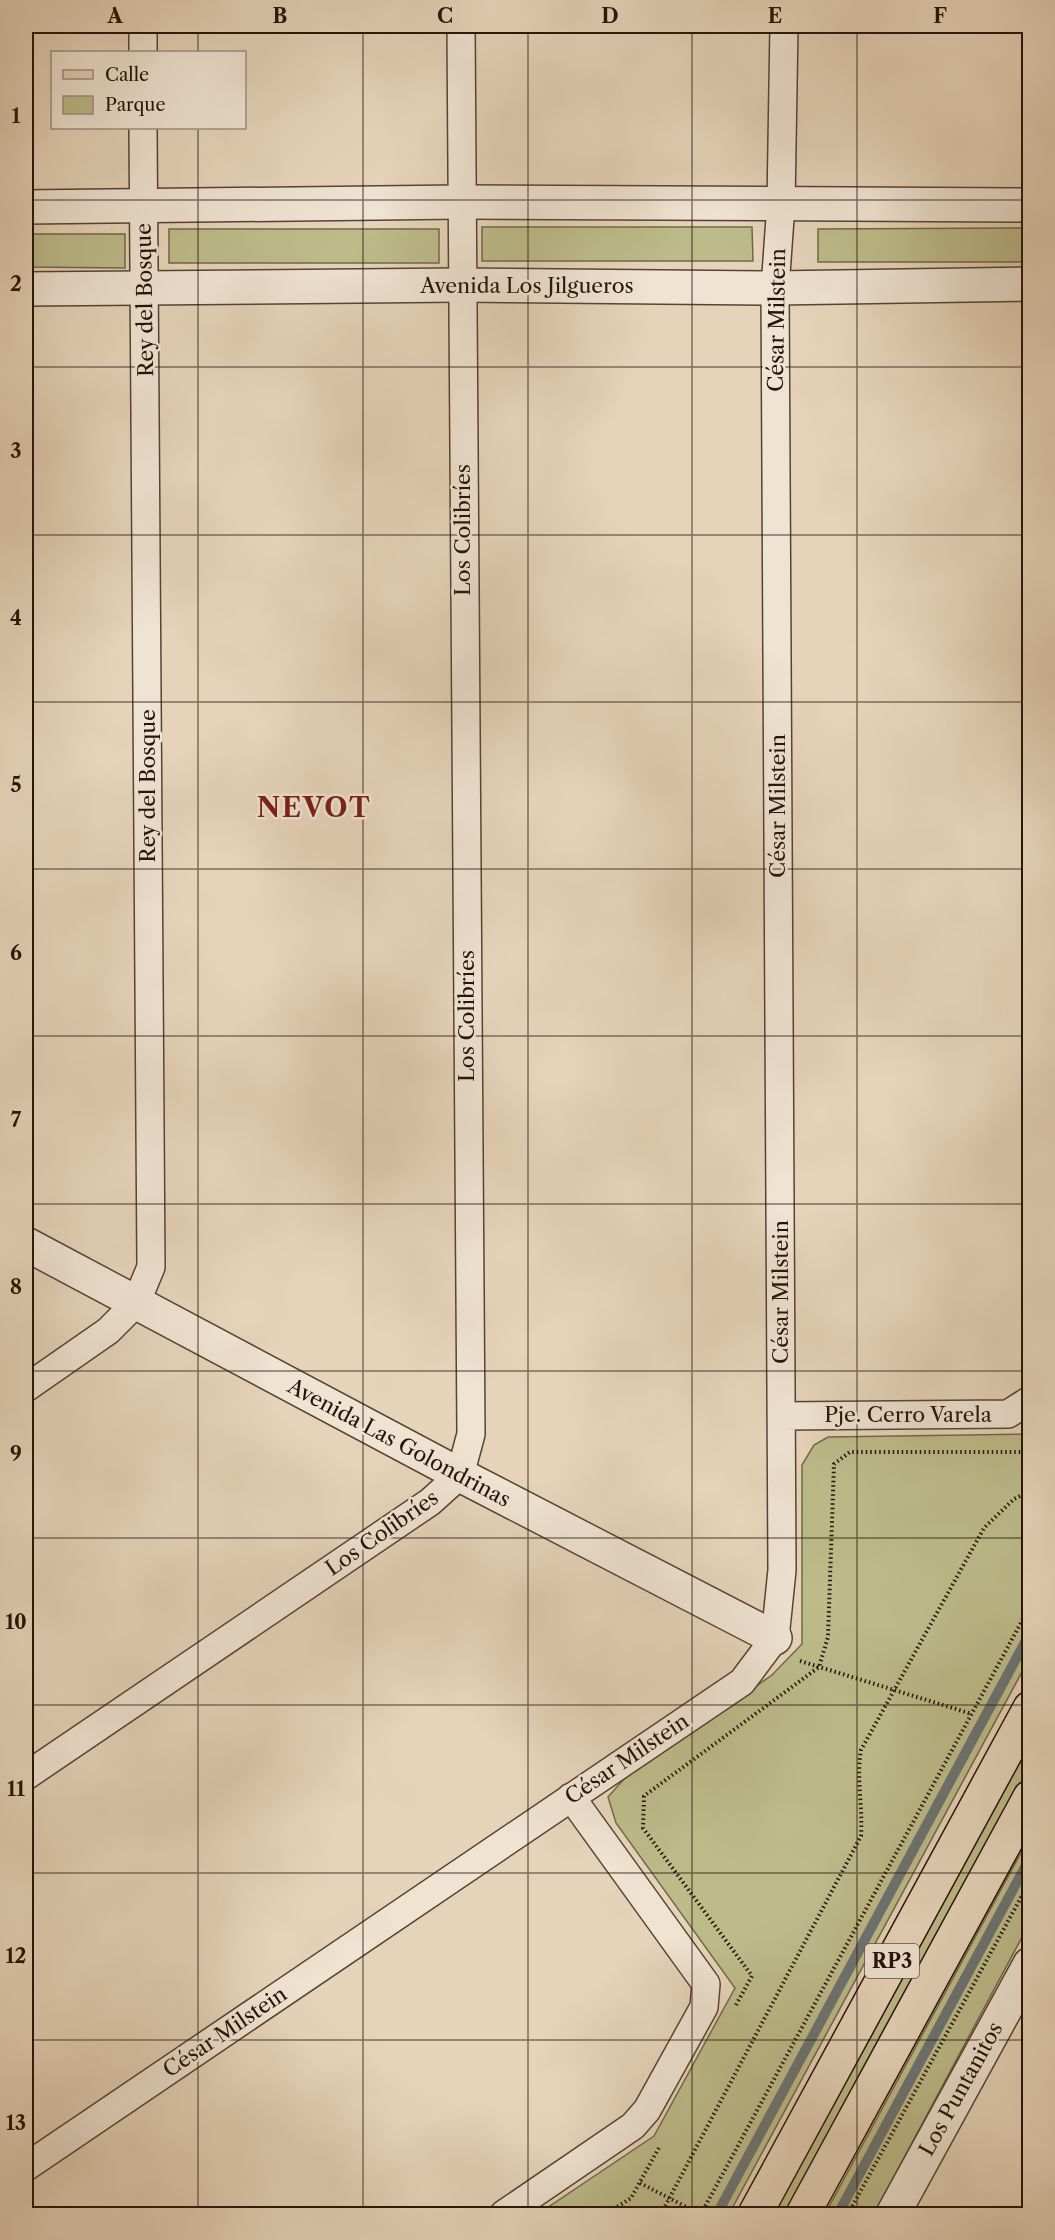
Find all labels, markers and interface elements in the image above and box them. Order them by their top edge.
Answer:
text: A [106,4,123,28]
text: B [273,4,288,28]
text: C [437,4,453,28]
text: D [601,4,619,28]
text: E [768,4,782,28]
text: F [933,4,947,28]
legend [51,51,246,129]
text: Calle [105,64,149,86]
text: Parque [105,94,166,116]
text: 1 [12,104,21,128]
street label: Rey del Bosque [131,223,158,377]
street label: César Milstein [763,248,790,392]
text: 2 [10,272,22,296]
street label: Avenida Los Jilgueros [419,273,634,298]
text: 3 [10,439,22,463]
street label: Los Colibríes [450,464,475,596]
text: 4 [10,606,22,630]
street label: Rey del Bosque [135,709,160,863]
street label: César Milstein [765,734,790,878]
text: 5 [10,773,22,797]
district label: NEVOT [257,791,371,824]
text: 6 [10,941,22,965]
street label: Los Colibríes [454,950,479,1082]
text: 7 [11,1108,22,1132]
street label: César Milstein [768,1220,793,1364]
text: 8 [10,1275,22,1299]
street label: Avenida Las Golondrinas [283,1373,515,1512]
street label: Pje. Cerro Varela [824,1402,993,1427]
text: 9 [10,1442,22,1466]
street label: Los Colibríes [321,1485,443,1581]
text: 10 [5,1610,27,1634]
street label: César Milstein [560,1708,693,1809]
text: 11 [7,1777,25,1801]
text: 12 [6,1944,26,1968]
road number: RP3 [865,1944,919,1978]
street label: César Milstein [158,1981,291,2082]
street label: Los Puntanitos [914,2018,1008,2160]
text: 13 [6,2111,26,2135]

